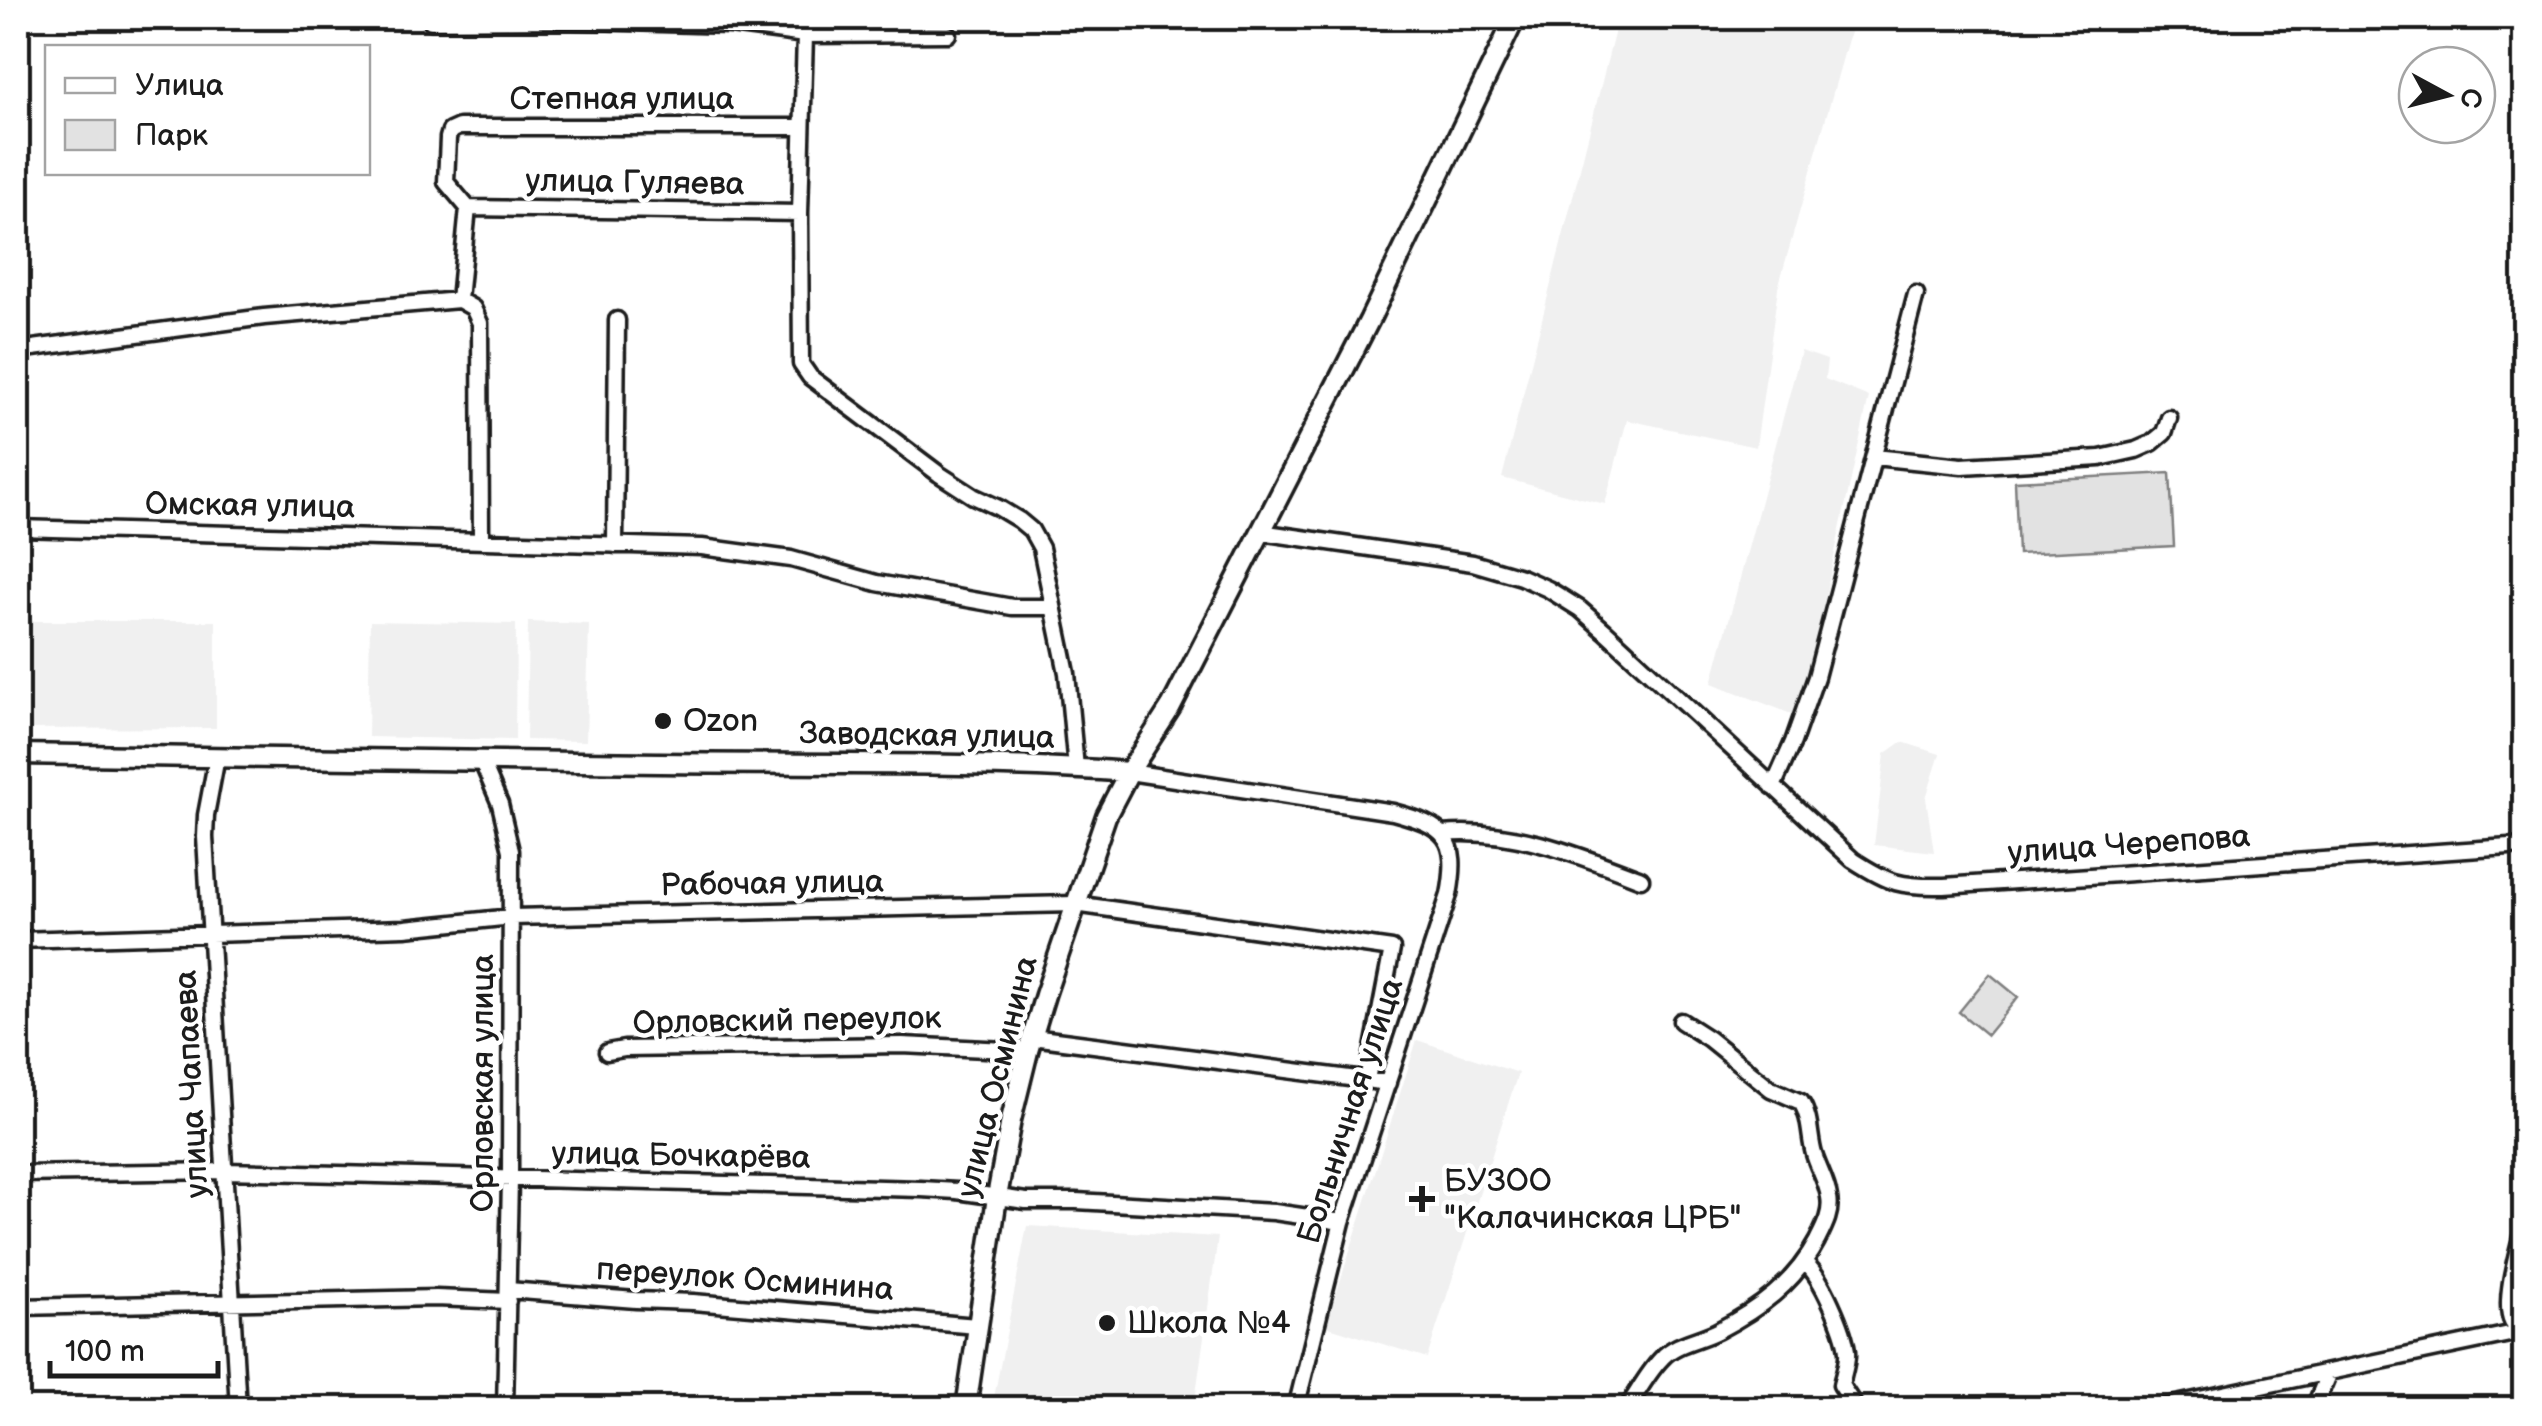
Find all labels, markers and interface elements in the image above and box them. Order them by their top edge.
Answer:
legend [45,45,370,175]
north arrow [2397,45,2497,145]
text: Улица [135,68,224,104]
street label: Степная улица [510,80,735,119]
text: С [2453,86,2488,110]
text: Парк [135,118,208,154]
street label: улица Гуляева [525,162,745,204]
street label: Омская улица [145,485,355,527]
place label: Ozon [683,702,758,741]
marker: Ozon [652,710,674,732]
street label: Заводская улица [799,714,1055,758]
street label: улица Черепова [2006,817,2252,873]
street label: Рабочая улица [660,863,884,905]
street label: улица Осминина [949,952,1047,1202]
street label: Орловская улица [464,954,503,1212]
street label: улица Чапаева [167,969,217,1199]
street label: Больничная улица [1290,973,1412,1249]
street label: Орловский переулок [632,999,942,1043]
street label: улица Бочкарёва [551,1134,811,1178]
place label: БУЗОО "Калачинская ЦРБ" [1444,1162,1741,1238]
marker: БУЗОО "Калачинская ЦРБ" [1409,1186,1435,1212]
street label: переулок Осминина [595,1250,895,1310]
place label: Школа №4 [1127,1304,1291,1343]
marker: Школа №4 [1096,1312,1118,1334]
scale bar [50,1316,218,1378]
text: 100 m [65,1334,145,1370]

